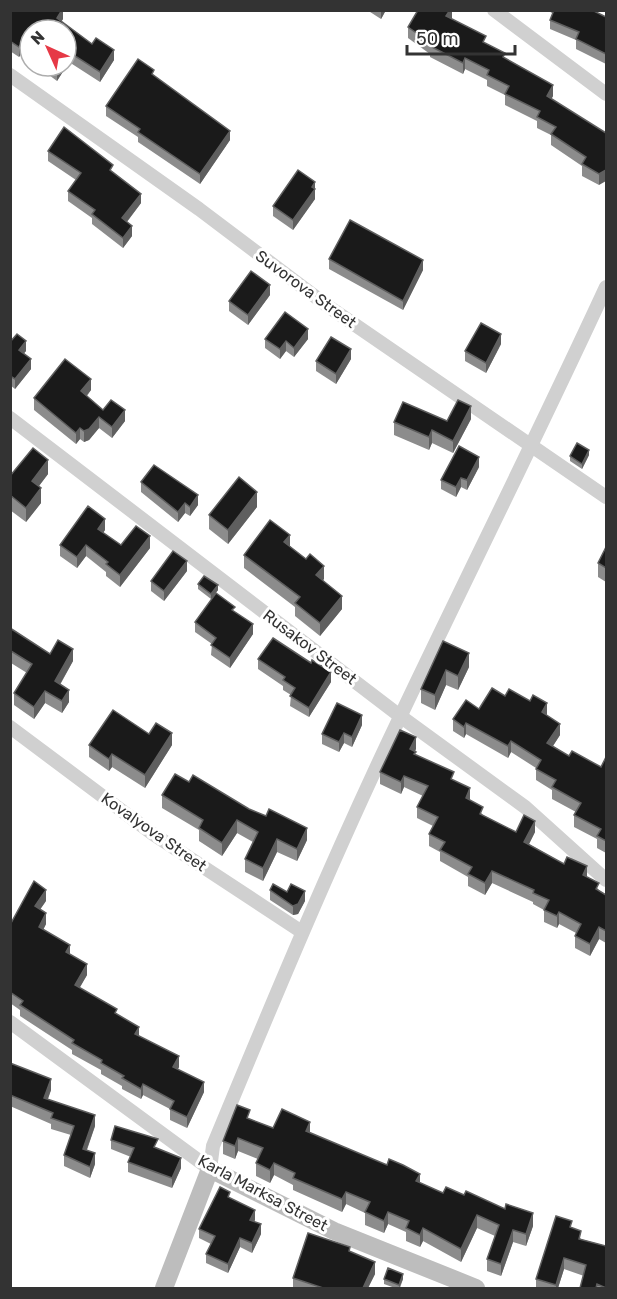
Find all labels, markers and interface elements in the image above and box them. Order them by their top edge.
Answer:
north arrow [18,18,78,78]
scale bar [407,18,515,56]
text: N [27,27,49,49]
text: 50 m [416,28,459,50]
street label: Suvorova Street [252,246,360,332]
street label: Rusakov Street [259,606,361,688]
street label: Kovalyova Street [98,789,210,875]
street label: Karla Marksa Street [195,1151,331,1235]

